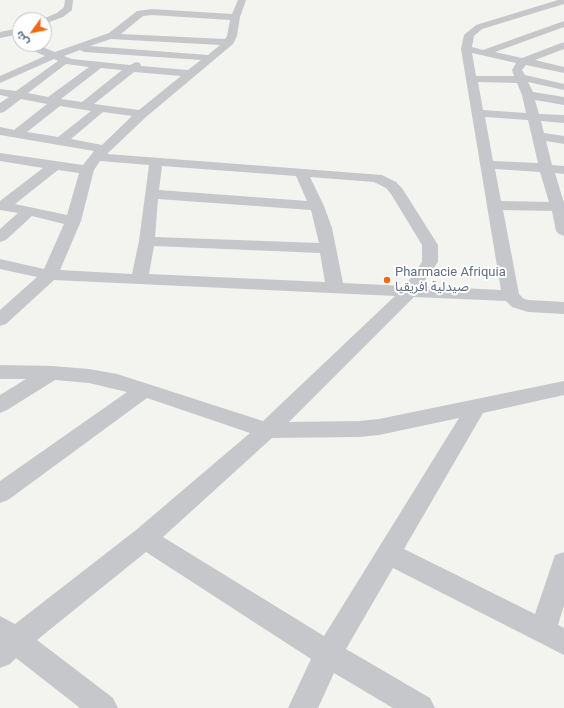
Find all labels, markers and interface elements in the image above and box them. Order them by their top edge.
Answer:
north arrow [12,12,52,52]
text: ش [13,28,32,48]
place label: Pharmacie Afriquia صيدلية افريقيا [395,265,506,296]
marker: Pharmacie Afriquia صيدلية افريقيا [382,275,392,285]

